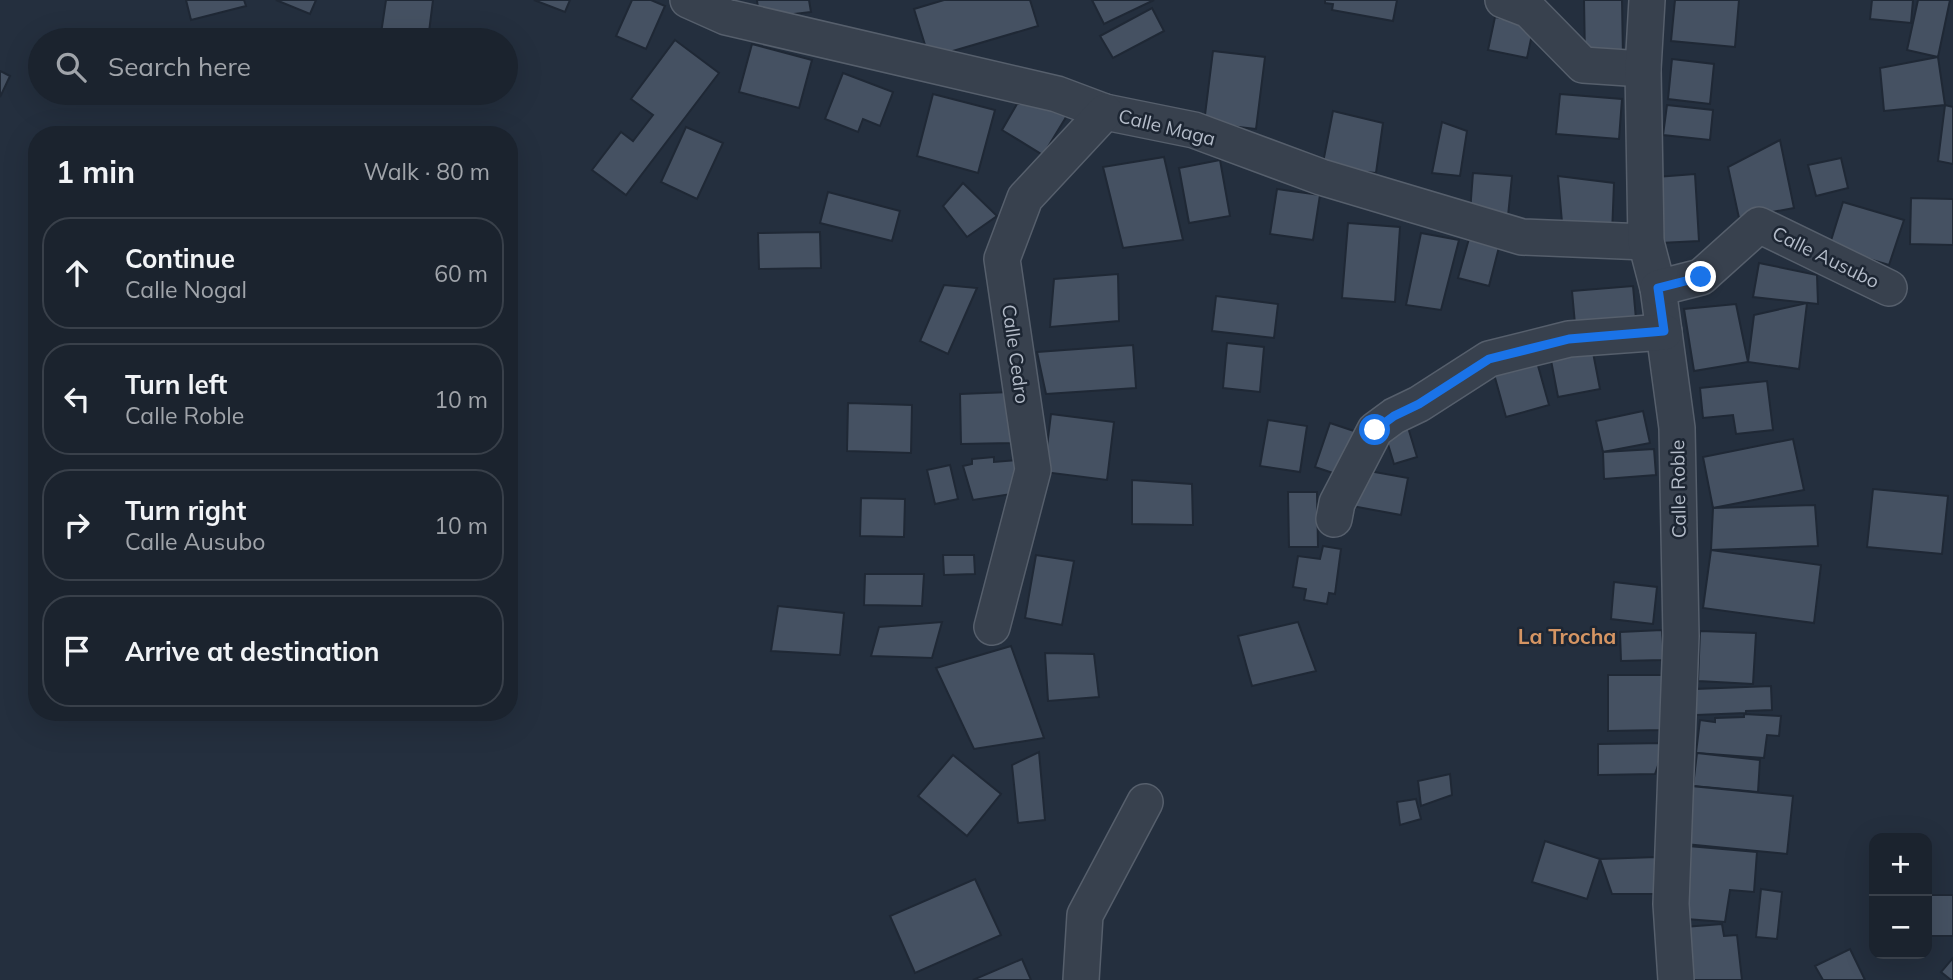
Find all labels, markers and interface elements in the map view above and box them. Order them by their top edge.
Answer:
search box [28,28,518,105]
icon: search [52,48,90,86]
text: Search here [108,50,251,83]
street label: Calle Maga [1116,103,1218,151]
text: 1 min [56,153,135,191]
text: Walk · 80 m [364,157,490,186]
street label: Calle Ausubo [1769,221,1883,293]
text: Continue [125,242,235,275]
icon: ahead [58,254,96,292]
text: 60 m [434,259,488,288]
route end [1685,261,1716,292]
text: Calle Nogal [125,275,247,304]
street label: Calle Cedro [997,303,1035,405]
text: Turn left [125,368,227,401]
icon: left [58,380,96,418]
text: 10 m [434,385,488,414]
text: Calle Roble [125,401,244,430]
route start [1359,414,1390,445]
street label: Calle Roble [1665,440,1691,538]
text: Turn right [125,494,246,527]
icon: right [58,506,96,544]
text: 10 m [434,511,488,540]
text: Calle Ausubo [125,527,265,556]
district label: La Trocha [1518,623,1616,649]
icon: arrive [58,632,96,670]
text: Arrive at destination [125,635,380,668]
map controls [1869,833,1932,959]
button: + [1869,833,1932,896]
button: − [1869,896,1932,959]

